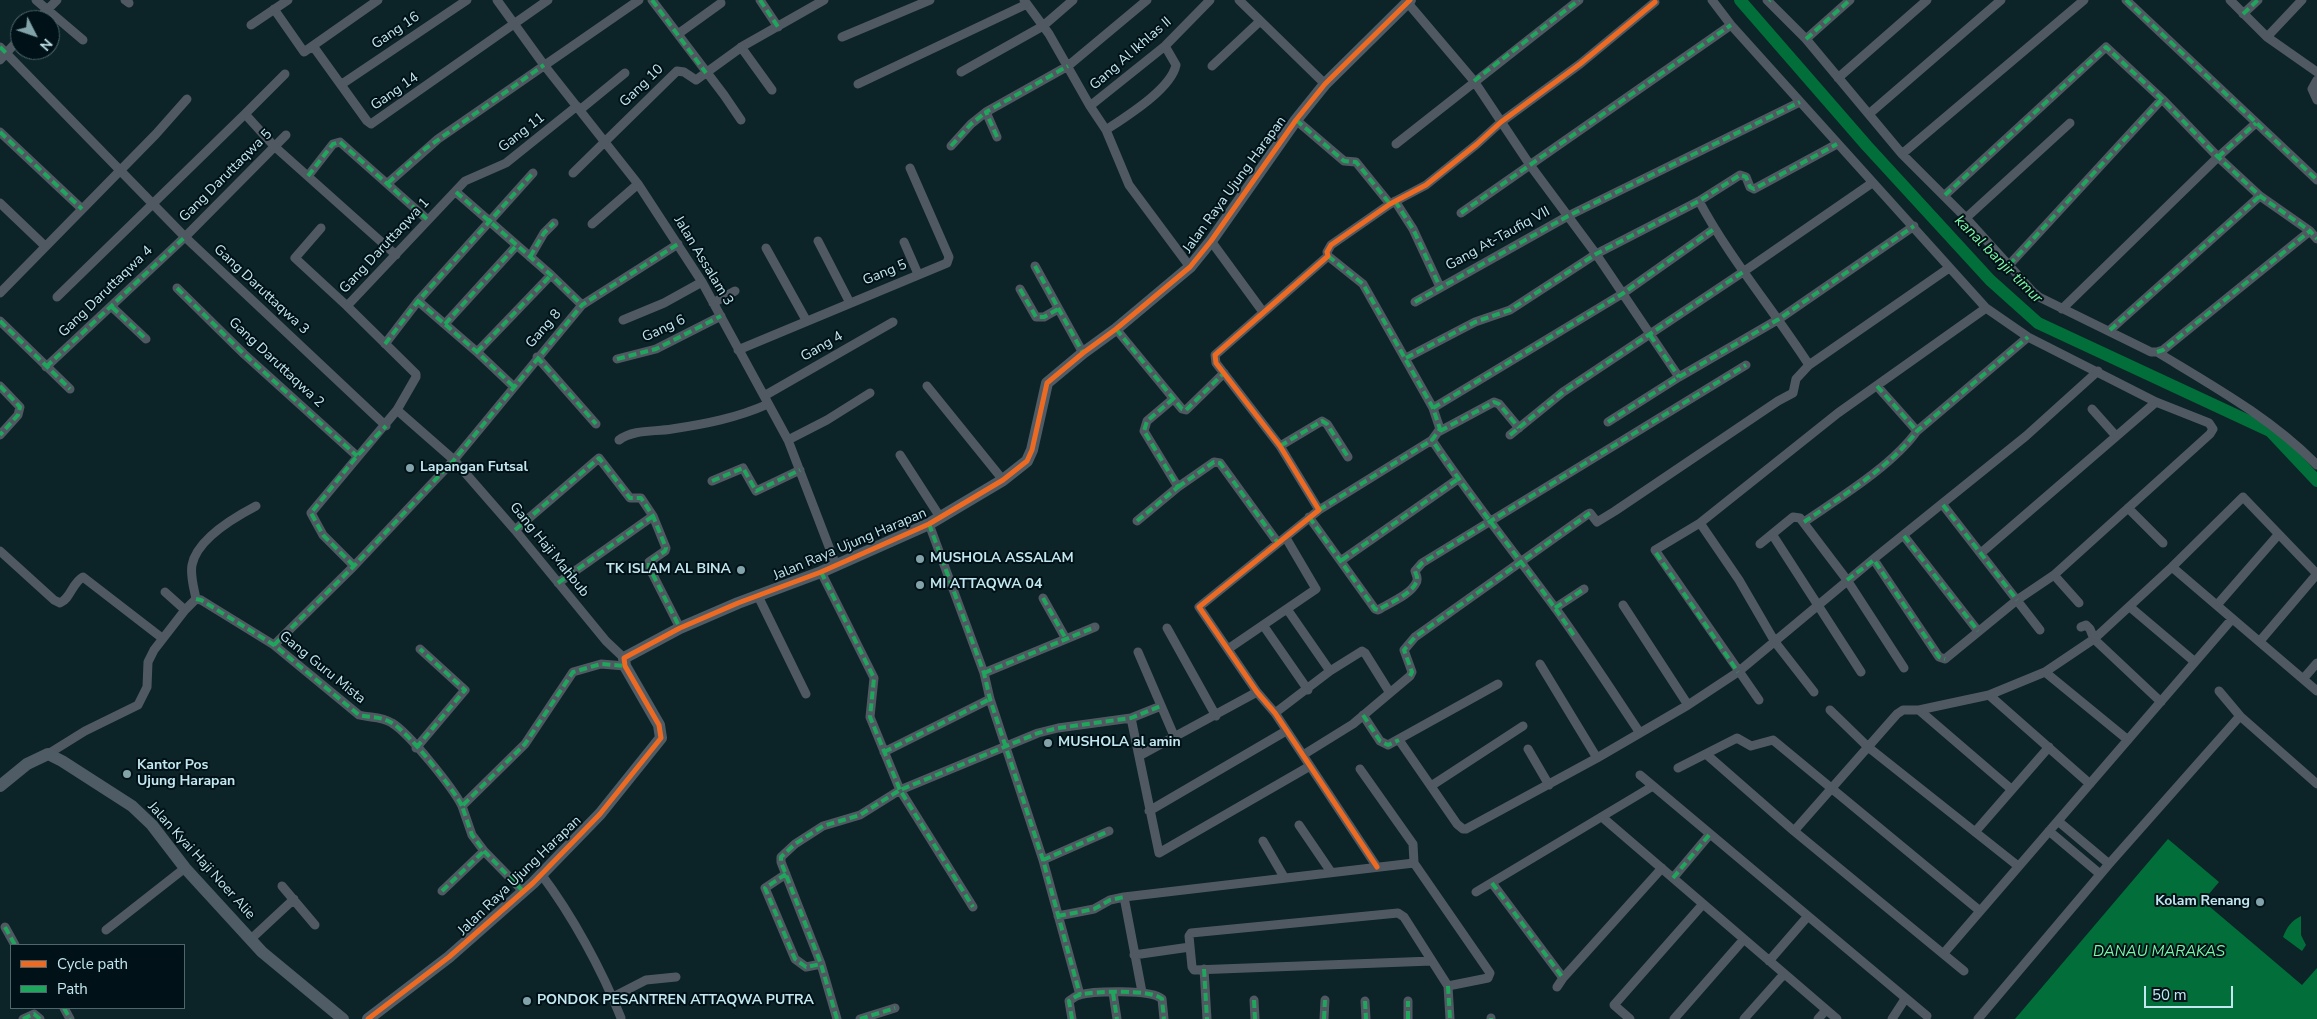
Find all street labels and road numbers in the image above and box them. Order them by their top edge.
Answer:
street label: Gang 16 [369,9,423,53]
street label: Gang Al Ikhlas II [1087,14,1175,94]
street label: Gang 10 [617,61,667,111]
street label: Gang 14 [368,70,422,114]
street label: Gang 11 [495,110,549,156]
street label: Jalan Raya Ujung Harapan [1180,113,1290,257]
street label: Gang Daruttaqwa 5 [176,126,276,226]
street label: Gang Daruttaqwa 1 [336,195,434,297]
street label: Gang At-Taufiq VII [1443,203,1553,275]
street label: Jalan Assalam 3 [670,213,736,309]
street label: Gang Daruttaqwa 3 [210,241,312,339]
street label: Gang Daruttaqwa 4 [55,243,157,341]
street label: Gang 5 [861,257,909,289]
street label: Gang 8 [523,306,565,352]
street label: Gang 6 [640,312,688,346]
street label: Gang Daruttaqwa 2 [225,314,327,412]
street label: Gang 4 [798,328,846,366]
street label: Gang Haji Mahbub [506,499,592,601]
street label: Jalan Raya Ujung Harapan [771,505,929,585]
street label: Gang Guru Mista [276,628,368,708]
street label: Jalan Kyai Haji Noer Alie [144,799,258,923]
street label: Jalan Raya Ujung Harapan [455,813,585,939]

